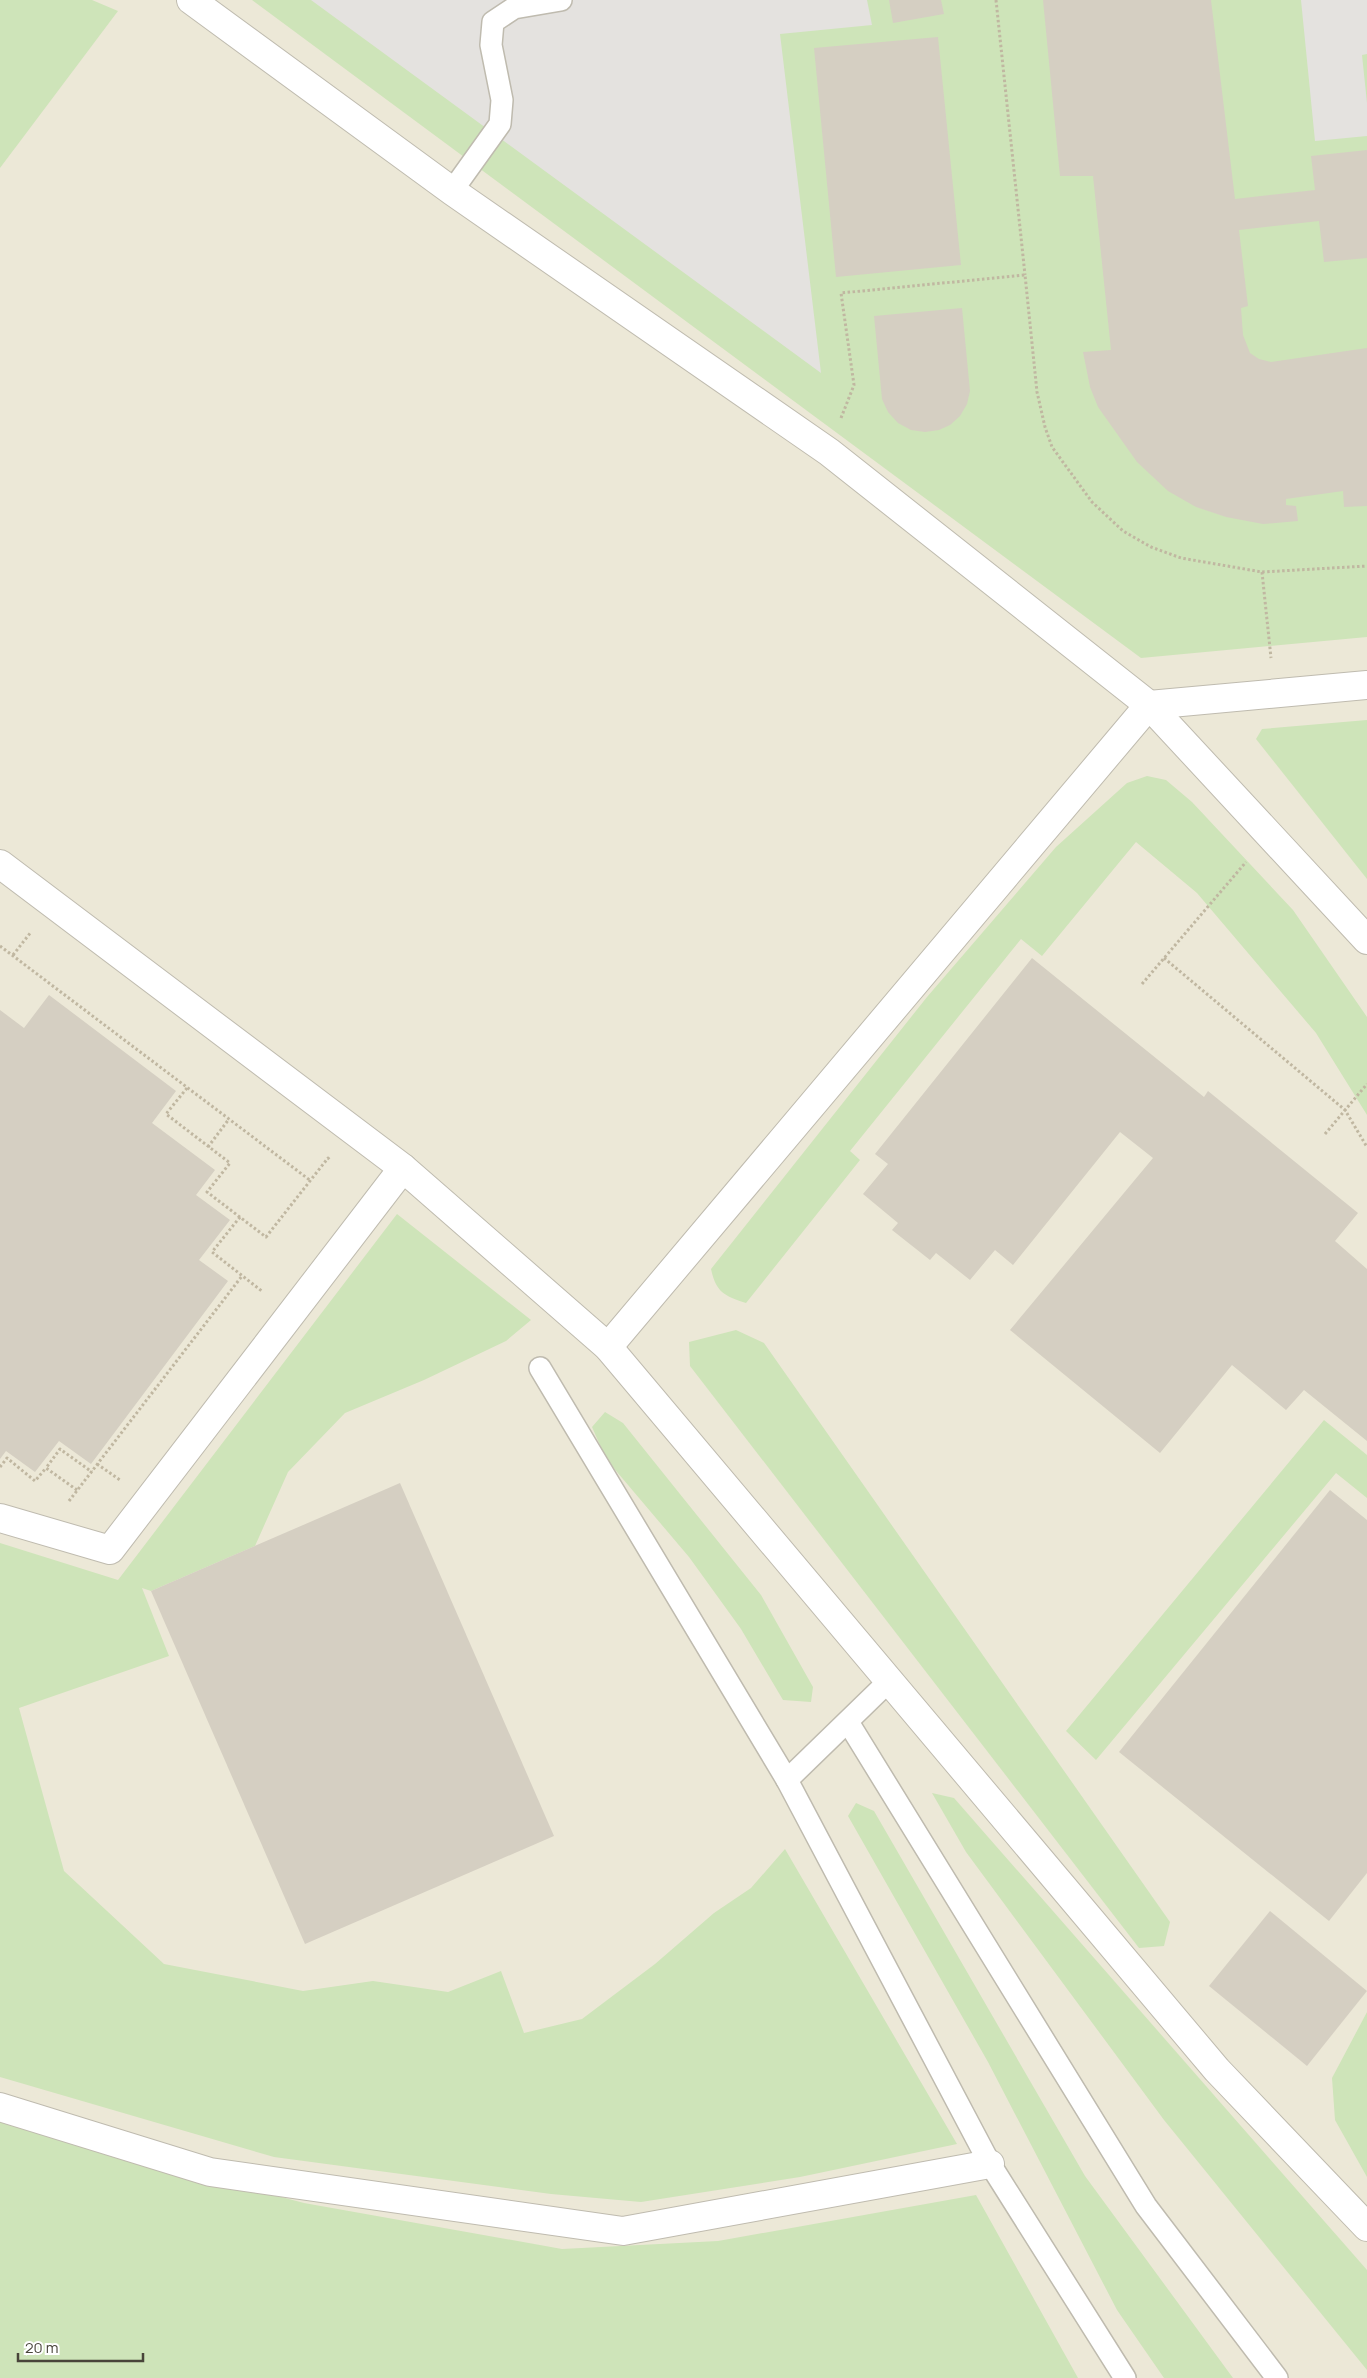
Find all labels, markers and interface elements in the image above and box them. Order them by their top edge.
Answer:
scale bar [18,2330,142,2362]
text: 20 m [25,2337,58,2358]

